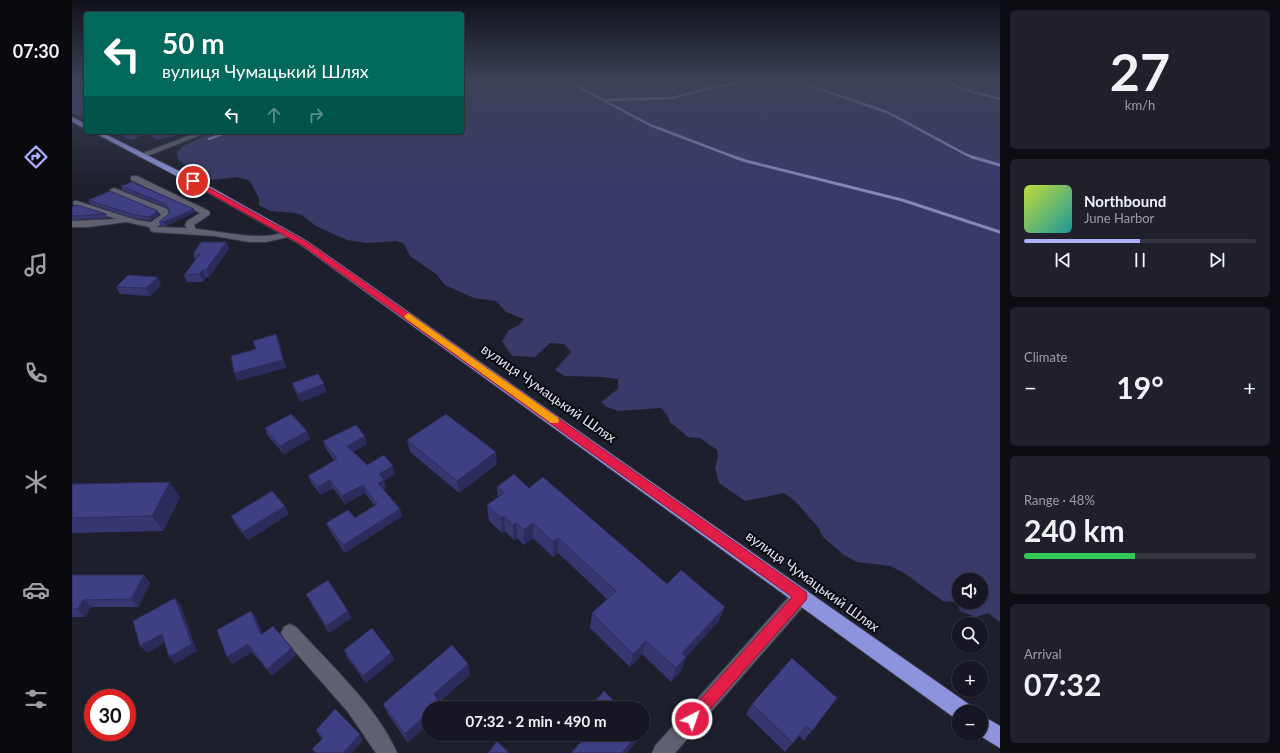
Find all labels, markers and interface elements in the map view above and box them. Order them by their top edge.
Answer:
text: 50 m [162,26,225,60]
icon: left [96,28,148,80]
text: 07:30 [13,40,59,62]
text: 27 [1110,40,1170,102]
text: вулиця Чумацький Шлях [162,60,369,82]
text: km/h [1125,97,1155,113]
icon: left [221,104,243,126]
icon: ahead [263,104,285,126]
icon: right [305,104,327,126]
icon: directions [22,143,50,171]
pin [176,164,210,198]
icon: arrive [182,170,204,192]
text: Northbound [1084,192,1166,210]
text: June Harbor [1084,210,1154,226]
icon: previous [1052,249,1074,271]
icon: pause [1129,249,1151,271]
icon: next [1206,249,1228,271]
icon: music [22,251,50,279]
street label: вулиця Чумацький Шлях [478,340,620,446]
text: Climate [1024,349,1067,365]
icon: phone [22,359,50,387]
text: 19° [1116,369,1164,405]
text: − [1024,374,1037,401]
text: + [1243,374,1256,401]
icon: climate [22,468,50,496]
text: Range · 48% [1024,492,1095,508]
text: 240 km [1024,512,1125,548]
street label: вулиця Чумацький Шлях [743,527,883,635]
map controls [952,573,988,741]
button: sound [952,573,988,609]
icon: car [22,576,50,604]
button: search [952,617,988,653]
text: Arrival [1024,646,1061,662]
button: + [952,661,988,697]
text: 07:32 [1024,666,1101,702]
icon: filters [22,685,50,713]
speed limit sign: 30 [84,689,136,741]
position arrow [671,698,713,740]
button: − [952,705,988,741]
text: 07:32 · 2 min · 490 m [466,712,606,730]

